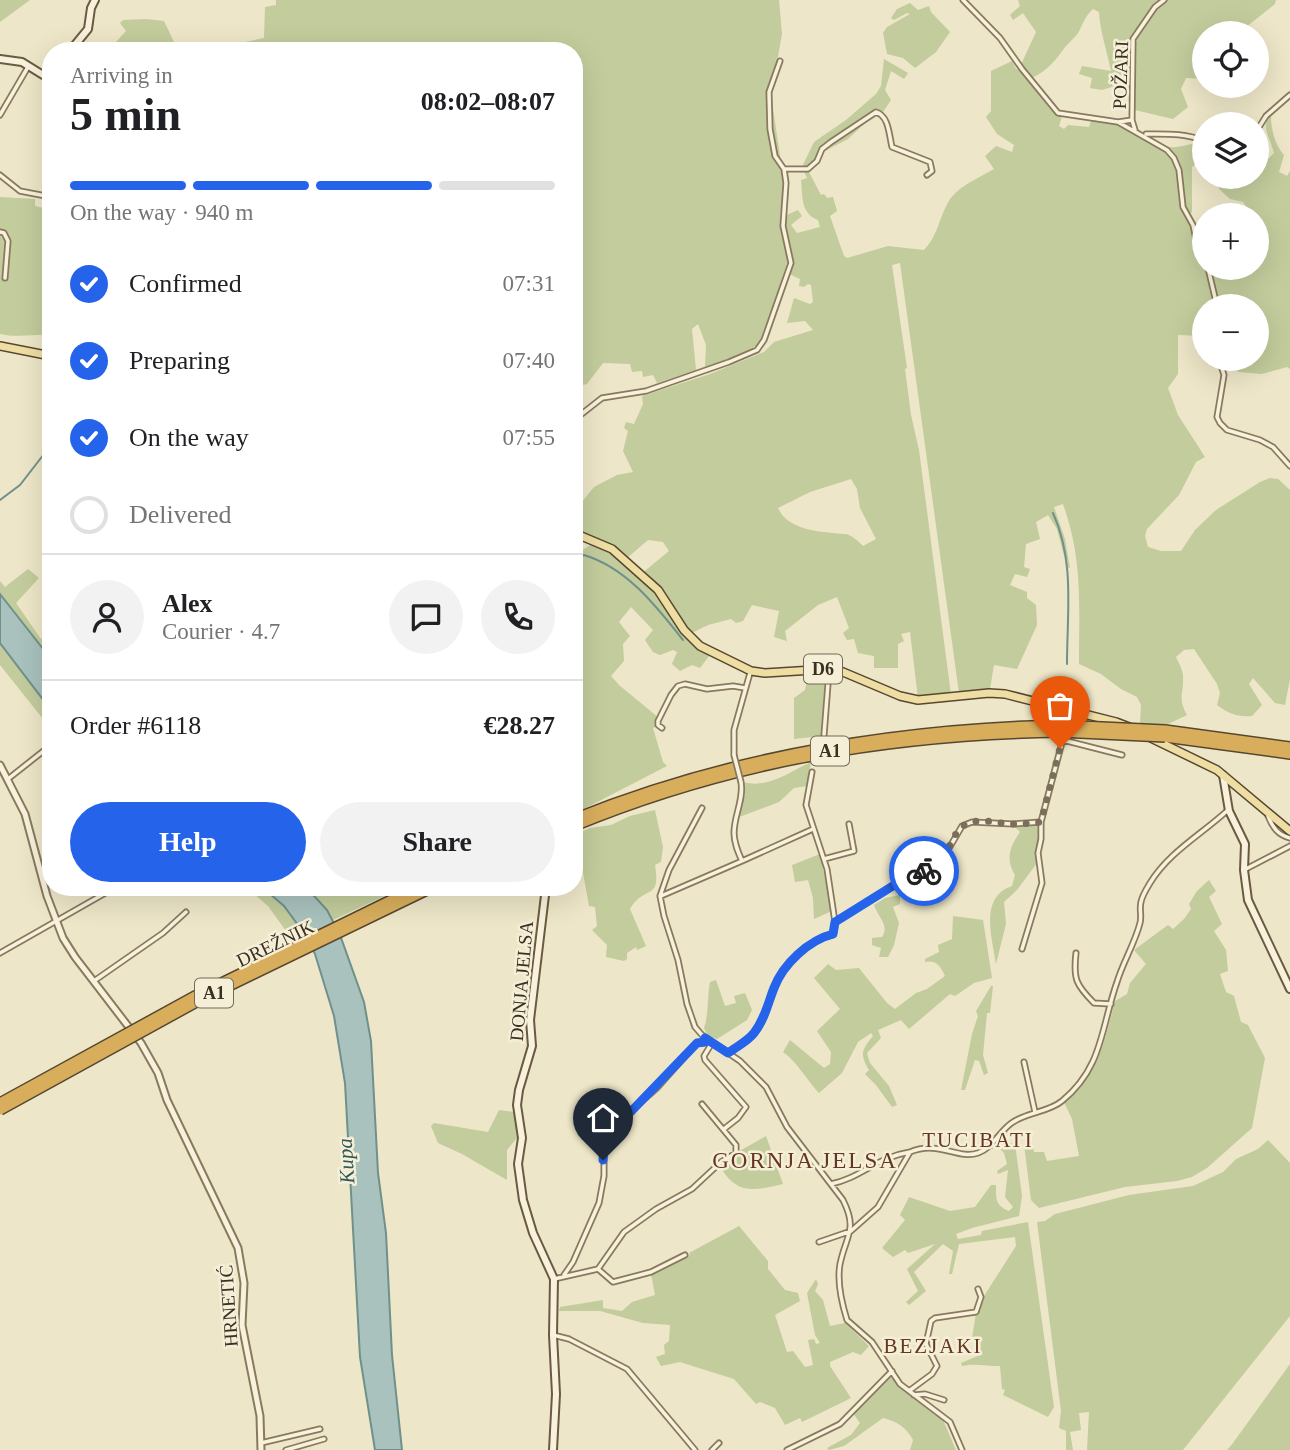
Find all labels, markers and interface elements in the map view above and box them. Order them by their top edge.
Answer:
map controls [1192,21,1269,371]
button: locate [1192,21,1269,98]
street label: POŽARI [1109,40,1132,110]
text: Arriving in [70,63,173,88]
text: 08:02–08:07 [421,87,555,116]
text: 5 min [70,89,181,140]
button: layers [1192,112,1269,189]
text: On the way · 940 m [70,200,253,225]
button: + [1192,203,1269,280]
icon: check [70,265,108,303]
text: Confirmed [129,269,242,298]
text: 07:31 [503,271,555,296]
button: − [1192,294,1269,371]
icon: check [70,342,108,380]
text: Preparing [129,346,230,375]
text: 07:40 [503,348,555,373]
icon: check [70,419,108,457]
text: On the way [129,423,249,452]
text: 07:55 [503,425,555,450]
text: Delivered [129,500,232,529]
button: person [70,580,144,654]
button: chat [389,580,463,654]
button: phone [481,580,555,654]
text: Alex [162,589,213,618]
text: Courier · 4.7 [162,619,280,644]
road number: D6 [804,654,842,684]
pin [1030,676,1090,748]
icon: bag [1041,687,1079,725]
text: Order #6118 [70,711,201,740]
text: €28.27 [484,711,555,740]
road number: A1 [811,736,849,766]
button: Help [70,802,306,882]
button: Share [320,802,555,882]
courier [889,836,959,906]
icon: bike [905,852,943,890]
street label: DREŽNIK [233,916,318,971]
street label: DONJA JELSA [506,920,537,1042]
road number: A1 [195,978,233,1008]
pin [573,1088,633,1160]
icon: home [584,1099,622,1137]
district label: TUCIBATI [922,1128,1034,1152]
water label: Kupa [332,1137,360,1186]
district label: GORNJA JELSA [712,1148,898,1173]
street label: HRNETIĆ [215,1264,242,1348]
district label: BEZJAKI [883,1334,983,1358]

